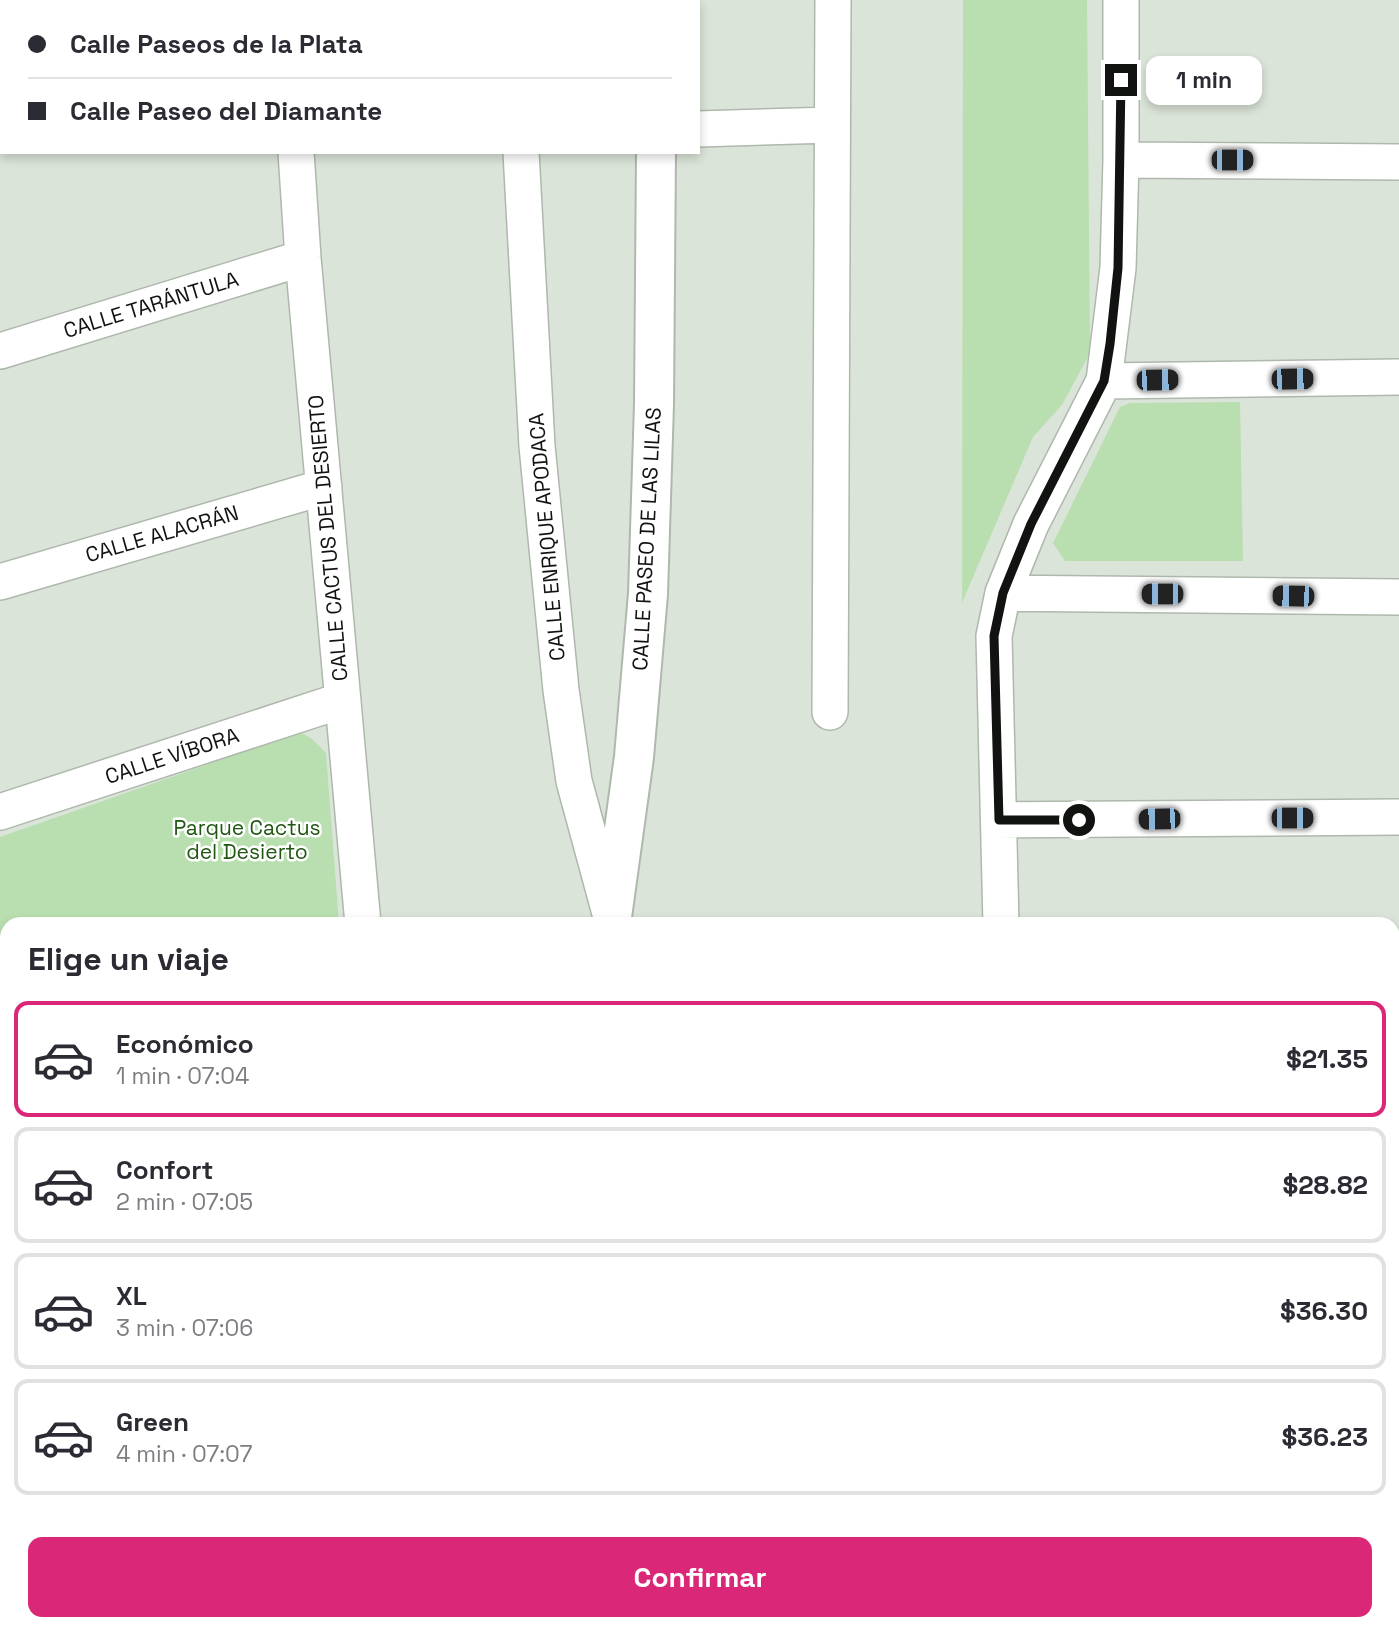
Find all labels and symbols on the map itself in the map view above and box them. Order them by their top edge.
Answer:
callout: 1 min [1146,56,1261,104]
route end [1105,64,1137,96]
car [1212,150,1254,171]
street label: CALLE TARÁNTULA [60,265,242,344]
car [1271,368,1314,390]
car [1136,369,1179,391]
street label: CALLE CACTUS DEL DESIERTO [302,394,353,682]
street label: CALLE PASEO DE LAS LILAS [626,407,667,671]
street label: CALLE ENRIQUE APODACA [522,412,571,662]
street label: CALLE ALACRÁN [82,499,242,568]
car [1142,584,1184,605]
car [1272,585,1315,607]
street label: CALLE VÍBORA [102,721,242,790]
route start [1063,804,1095,836]
car [1138,808,1181,830]
car [1272,808,1314,829]
park label: Parque Cactus del Desierto [173,814,321,865]

